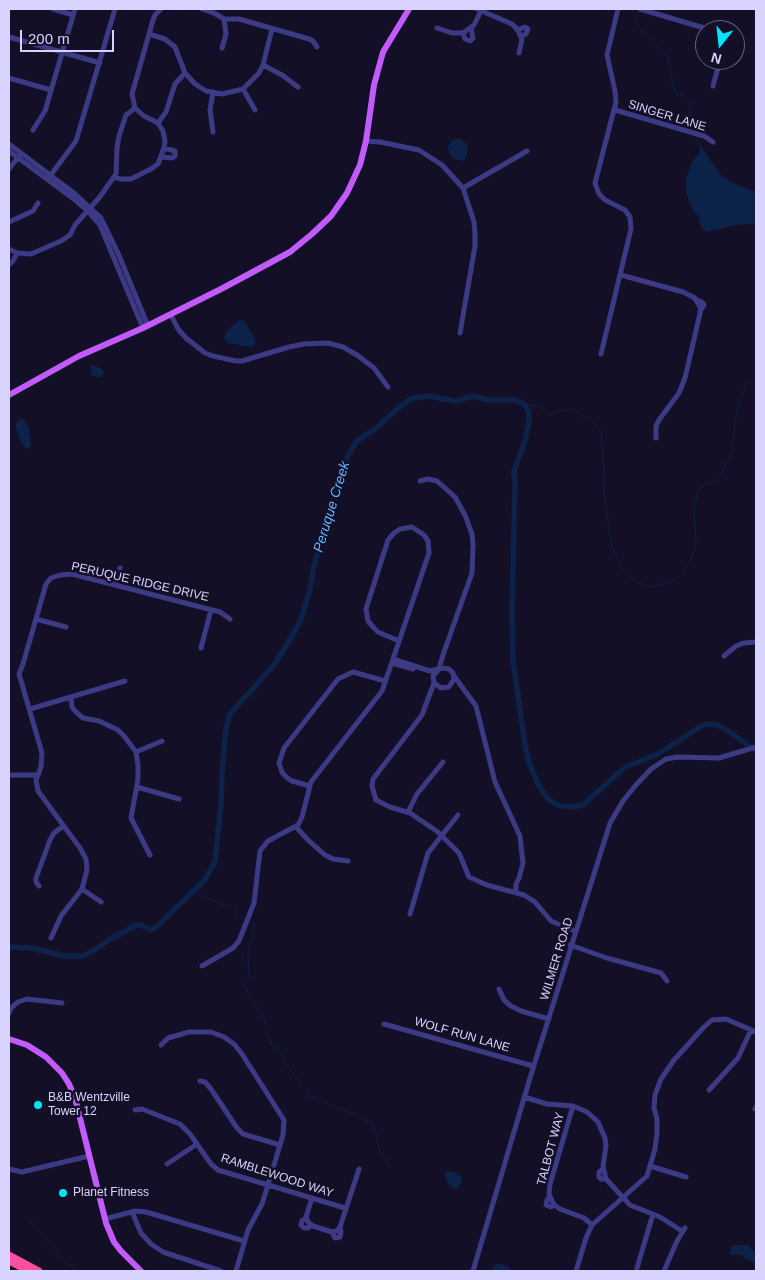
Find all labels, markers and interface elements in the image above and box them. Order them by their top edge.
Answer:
scale bar [22,20,116,52]
north arrow [695,20,745,70]
text: 200 m [28,30,70,47]
text: N [709,49,723,68]
street label: SINGER LANE [626,97,708,135]
water label: Peruque Creek [310,460,354,554]
street label: PERUQUE RIDGE DRIVE [70,559,210,605]
street label: WILMER ROAD [538,916,576,1002]
street label: WOLF RUN LANE [413,1014,511,1056]
place label: B&B Wentzville Tower 12 [48,1091,130,1119]
marker: B&B Wentzville Tower 12 [32,1099,44,1111]
street label: TALBOT WAY [534,1111,568,1187]
street label: RAMBLEWOOD WAY [219,1151,335,1201]
place label: Planet Fitness [73,1186,149,1200]
marker: Planet Fitness [57,1187,69,1199]

